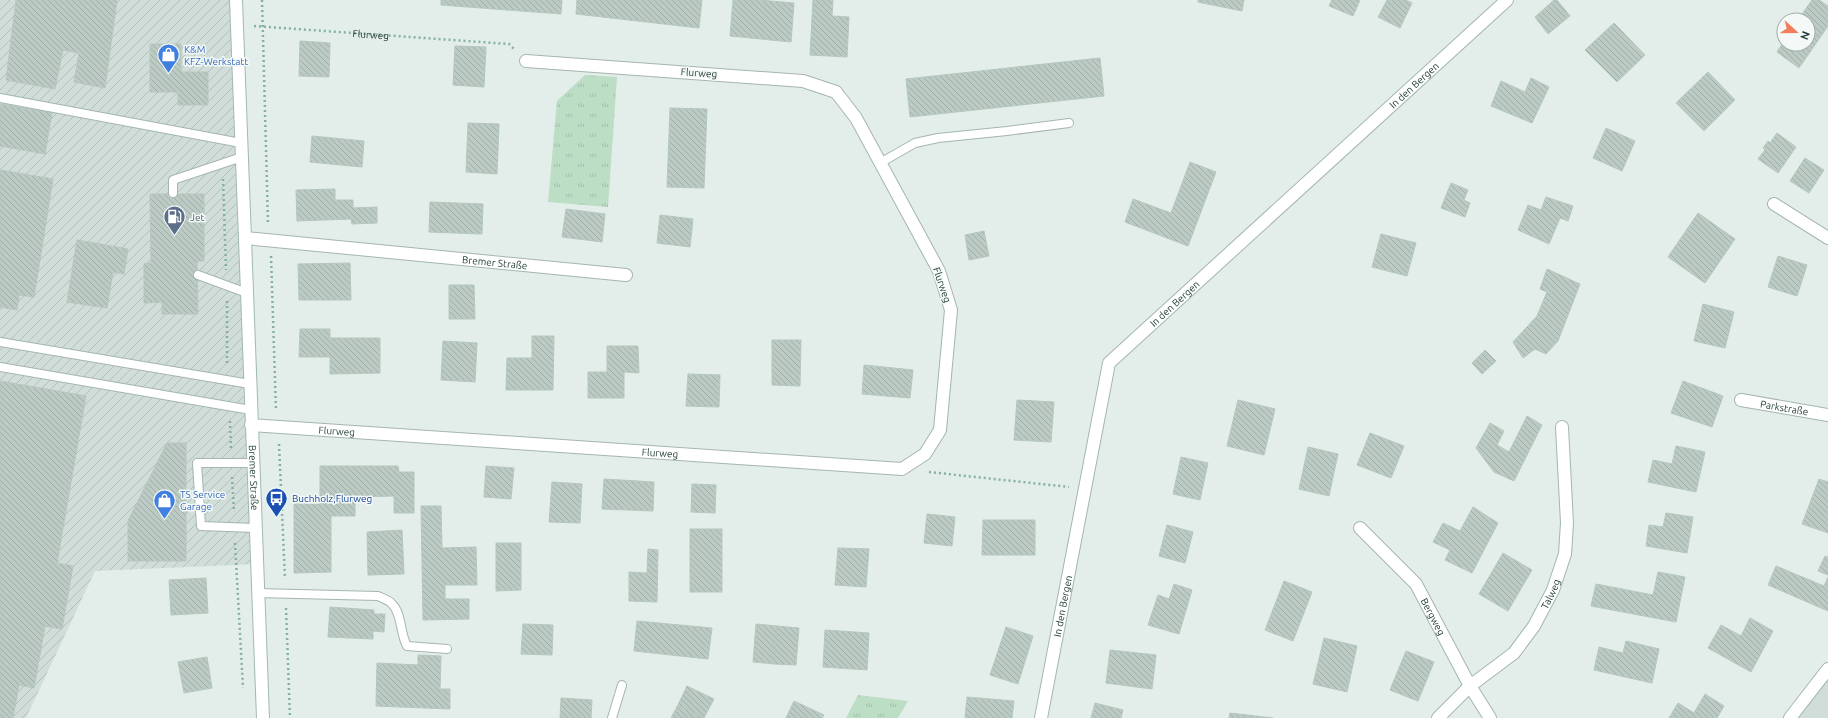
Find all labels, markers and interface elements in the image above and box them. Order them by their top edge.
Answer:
north arrow [1776,12,1816,52]
street label: Flurweg [352,27,389,41]
text: N [1798,30,1812,42]
shop icon: K&M KFZ-Werkstatt [156,42,182,75]
place label: K&M KFZ-Werkstatt [184,44,248,67]
street label: In den Bergen [1387,60,1441,110]
street label: Flurweg [680,66,718,80]
fuel station icon: Jet [162,204,188,237]
place label: Jet [190,212,204,223]
street label: Bremer Straße [462,254,528,271]
street label: Flurweg [931,266,953,304]
street label: In den Bergen [1148,278,1201,329]
street label: Parkstraße [1759,398,1809,417]
street label: Flurweg [318,424,355,438]
street label: Bremer Straße [247,445,261,511]
street label: Flurweg [641,446,679,459]
bus stop icon: Buchholz,Flurweg [264,485,290,518]
shop icon: TS Service Garage [151,487,177,520]
place label: TS Service Garage [180,489,225,512]
place label: Buchholz,Flurweg [292,493,372,504]
street label: In den Bergen [1051,574,1074,638]
street label: Talweg [1539,577,1562,611]
street label: Bergweg [1419,596,1448,637]

